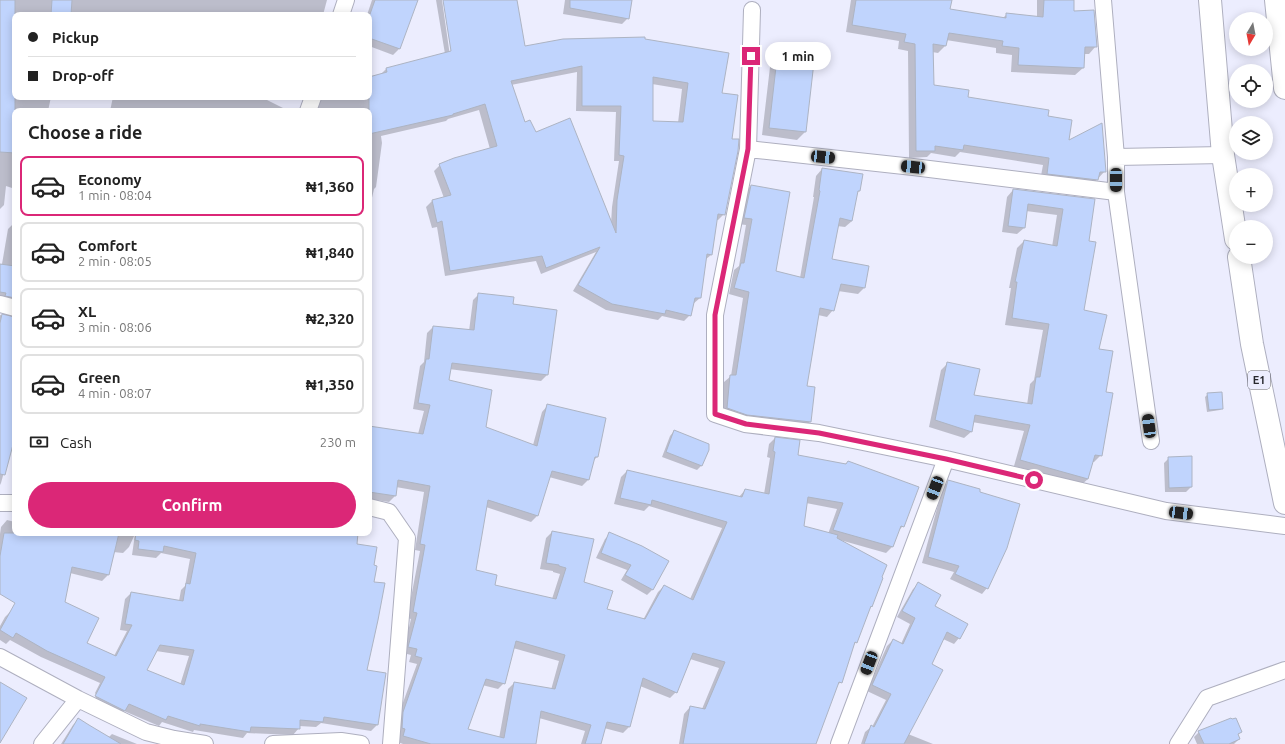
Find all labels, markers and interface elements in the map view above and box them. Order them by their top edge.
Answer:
north arrow [1229,12,1273,56]
map controls [1229,12,1273,264]
text: Pickup [52,29,99,46]
callout: 1 min [765,42,831,70]
route end [742,47,760,65]
text: 1 min [782,49,814,63]
button: locate [1229,64,1273,108]
text: Drop-off [52,67,114,84]
button: layers [1229,116,1273,160]
text: Choose a ride [28,122,142,142]
car [810,150,836,164]
car [900,160,926,174]
icon: car [30,168,66,204]
car [1110,168,1122,192]
button: + [1229,168,1273,212]
text: Economy [78,171,142,188]
text: ₦1,360 [306,178,354,195]
text: 1 min · 08:04 [78,188,152,202]
button: − [1229,220,1273,264]
icon: car [30,234,66,270]
text: Comfort [78,237,137,254]
text: ₦1,840 [306,244,354,261]
text: 2 min · 08:05 [78,254,152,268]
icon: car [30,300,66,336]
text: XL [78,303,96,320]
text: ₦2,320 [306,310,354,327]
text: 3 min · 08:06 [78,320,152,334]
icon: car [30,366,66,402]
text: Green [78,369,120,386]
road number: E1 [1248,371,1270,389]
text: ₦1,350 [306,376,354,393]
text: 4 min · 08:07 [78,386,152,400]
car [1141,413,1157,439]
icon: cash [28,431,50,453]
text: Cash [60,434,92,451]
text: 230 m [320,435,356,449]
route start [1025,471,1043,489]
car [925,475,945,501]
button: Confirm [28,482,356,528]
car [1168,506,1194,520]
car [859,650,879,676]

